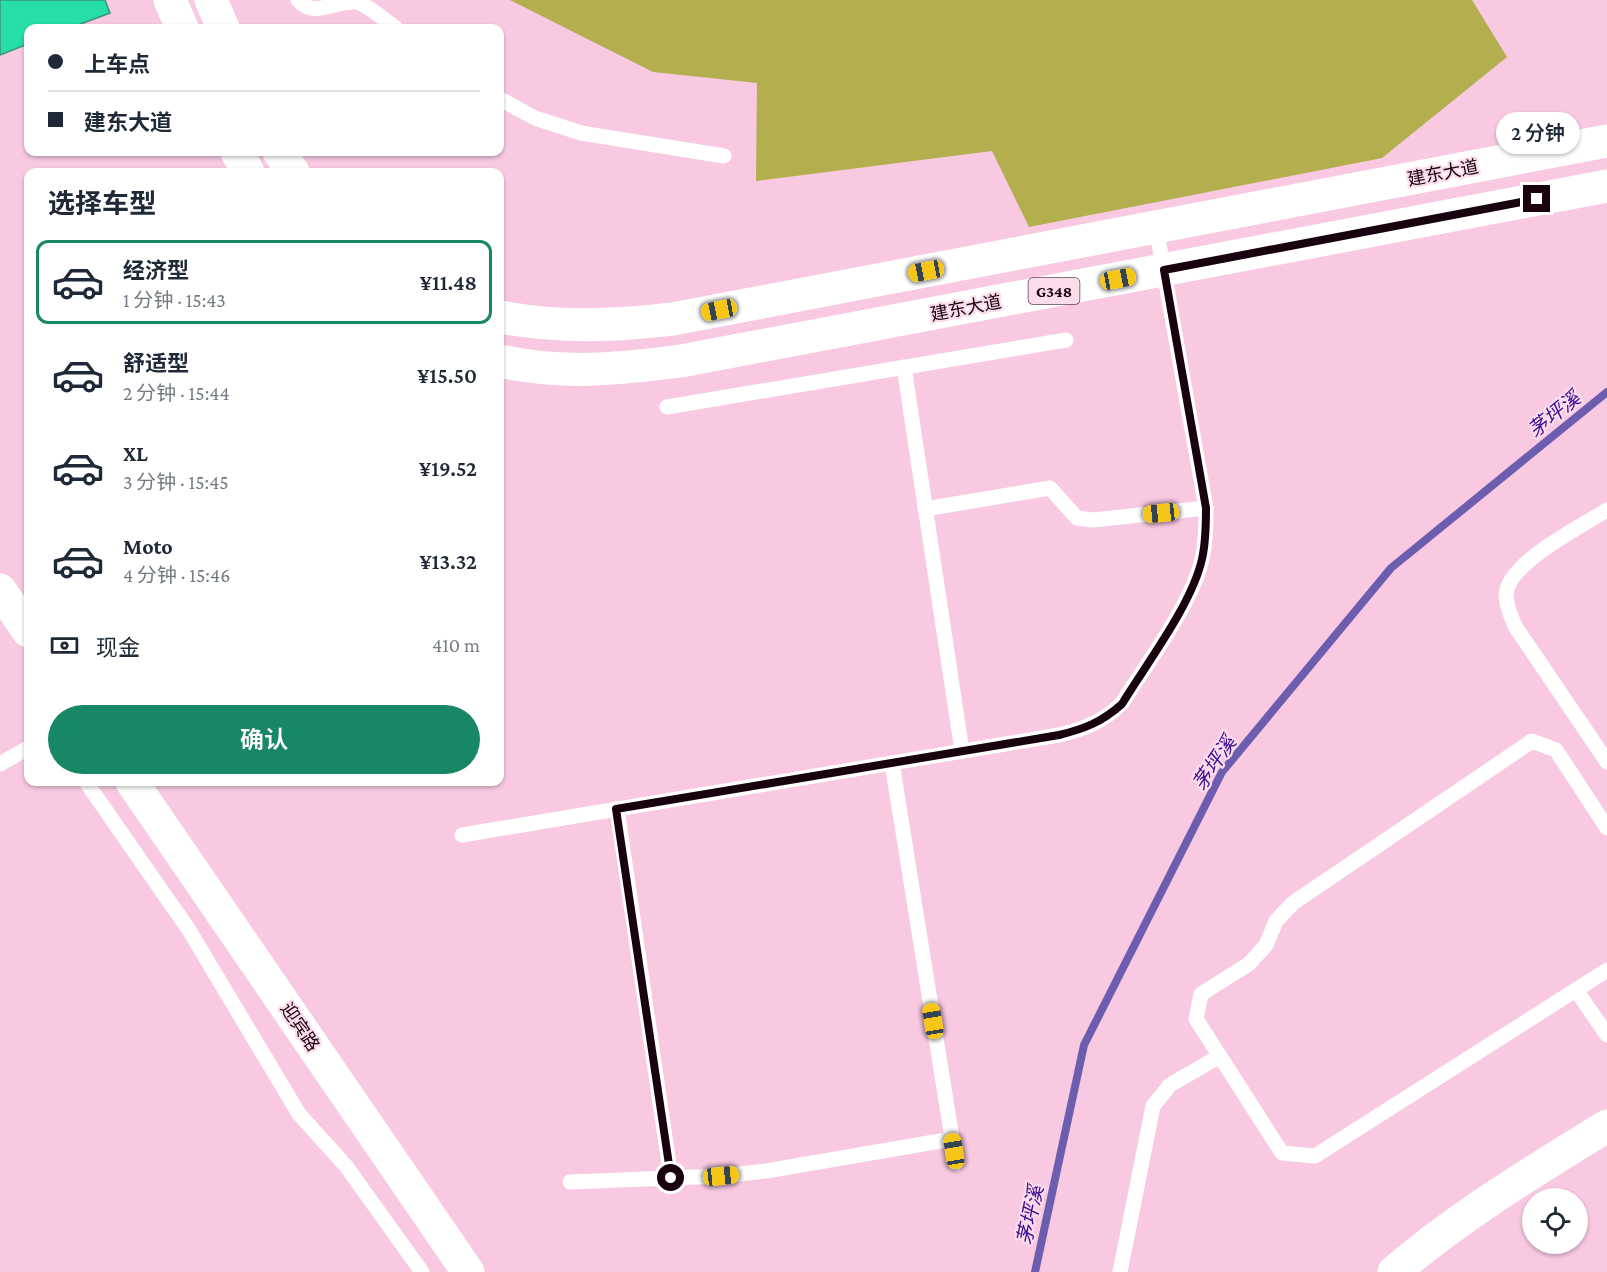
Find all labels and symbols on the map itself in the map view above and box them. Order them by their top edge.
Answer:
callout: 2 分钟 [1495,112,1579,154]
street label: 建东大道 [1406,156,1480,190]
route end [1523,185,1550,212]
car [907,259,945,283]
car [1099,267,1137,291]
road number: G348 [1028,278,1080,304]
street label: 建东大道 [929,291,1003,325]
car [700,298,738,322]
water label: 茅坪溪 [1524,385,1586,441]
car [1142,502,1180,524]
water label: 茅坪溪 [1188,730,1241,794]
street label: 迎宾路 [277,999,323,1055]
car [921,1002,945,1040]
car [942,1132,966,1170]
route start [657,1164,684,1191]
car [702,1165,740,1187]
water label: 茅坪溪 [1013,1181,1047,1247]

